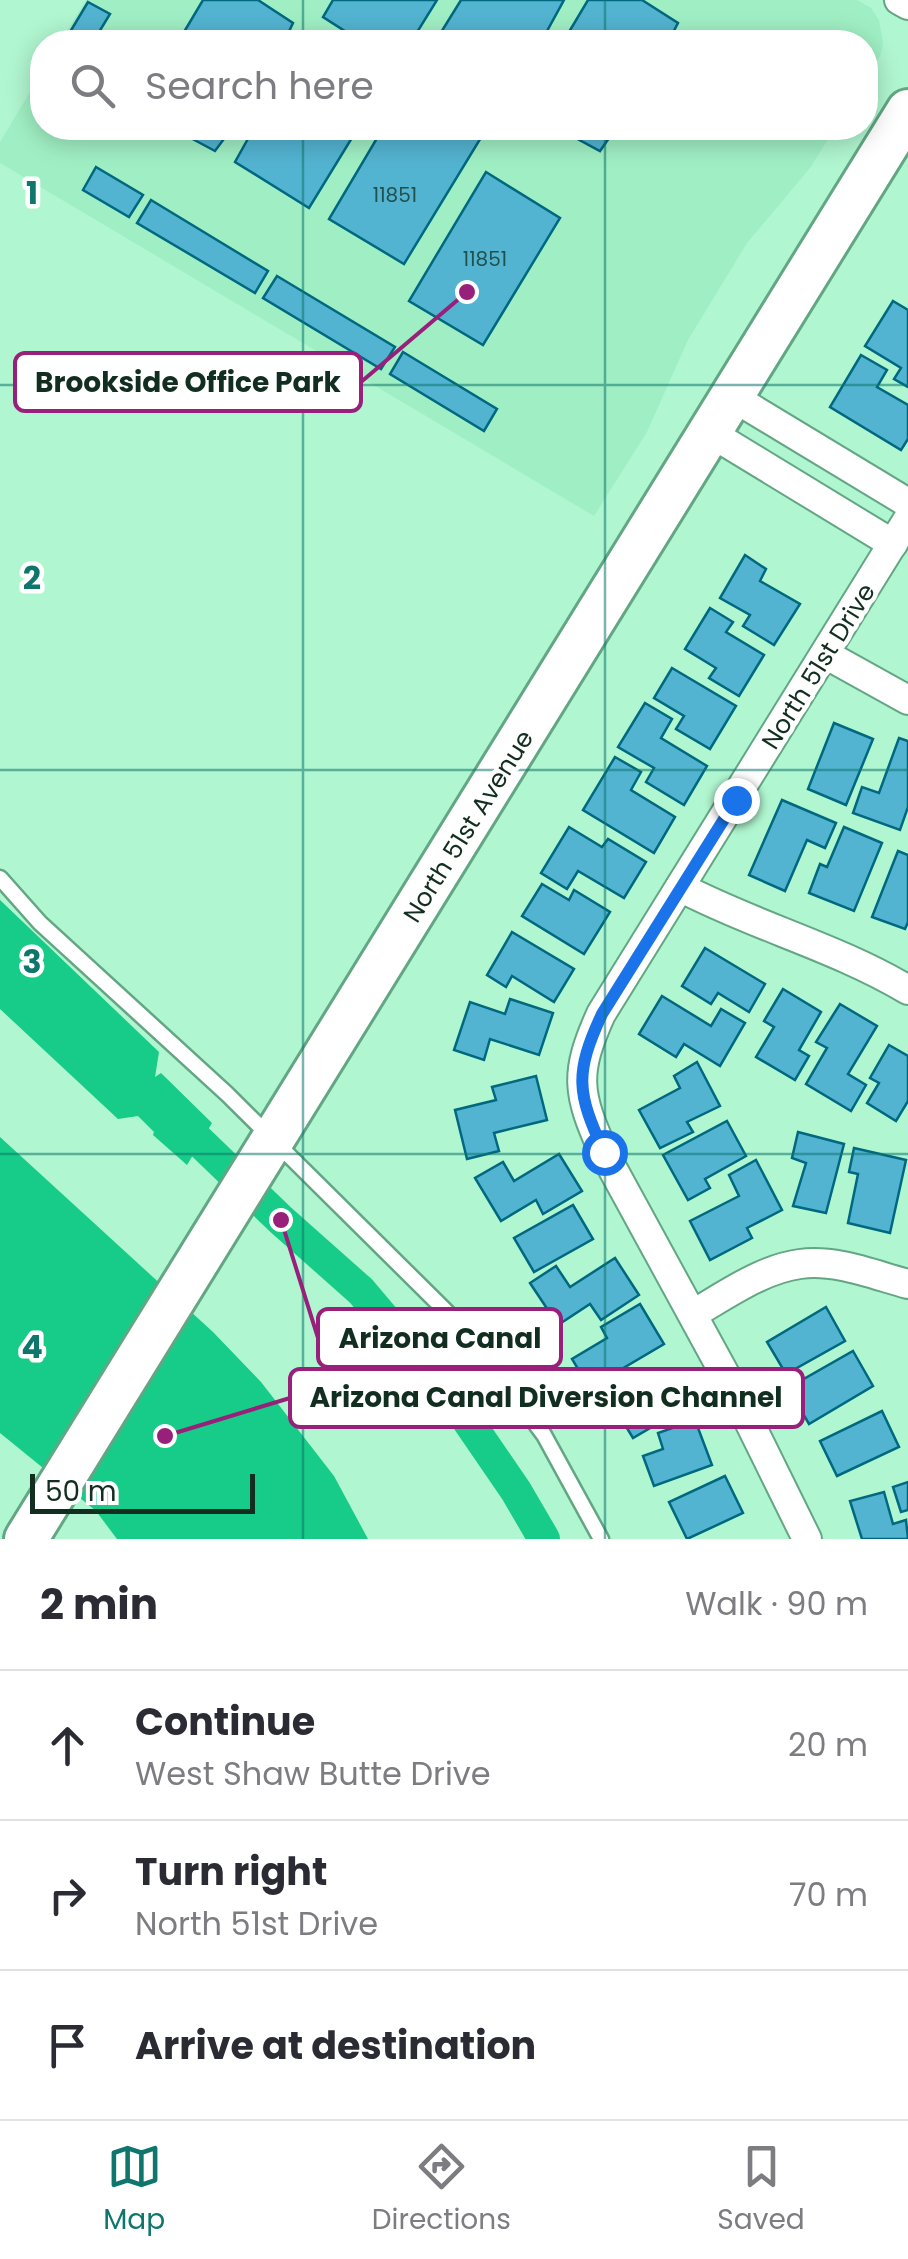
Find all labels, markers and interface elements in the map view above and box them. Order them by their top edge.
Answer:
search box [30,30,878,140]
icon: search [65,58,120,113]
text: Search here [145,59,374,112]
text: 1 [26,170,38,215]
house number: 11851 [373,181,417,209]
house number: 11851 [463,245,507,273]
callout: Brookside Office Park [15,353,361,411]
text: Brookside Office Park [35,363,342,402]
text: 2 [23,555,41,600]
street label: North 51st Drive [753,576,884,756]
street label: North 51st Avenue [395,723,542,929]
route end [714,778,760,824]
text: 3 [22,939,42,984]
route start [582,1130,628,1176]
callout: Arizona Canal [318,1309,561,1367]
text: Arizona Canal [339,1319,541,1358]
text: 4 [21,1324,43,1369]
callout: Arizona Canal Diversion Channel [290,1369,803,1427]
text: Arizona Canal Diversion Channel [309,1378,783,1417]
scale bar [30,1469,255,1514]
text: 50 m [45,1472,116,1511]
text: 2 min [40,1575,158,1634]
text: Walk · 90 m [685,1581,868,1626]
text: Continue [135,1695,315,1748]
icon: ahead [40,1718,95,1773]
text: 20 m [788,1722,868,1767]
text: West Shaw Butte Drive [135,1751,491,1796]
text: Turn right [135,1845,327,1898]
icon: right [40,1868,95,1923]
text: 70 m [789,1872,868,1917]
text: North 51st Drive [135,1901,378,1946]
icon: arrive [40,2018,95,2073]
text: Arrive at destination [135,2019,536,2072]
tab: Map [103,2139,165,2241]
tab: Directions [372,2139,511,2241]
tab: Saved [717,2139,805,2241]

